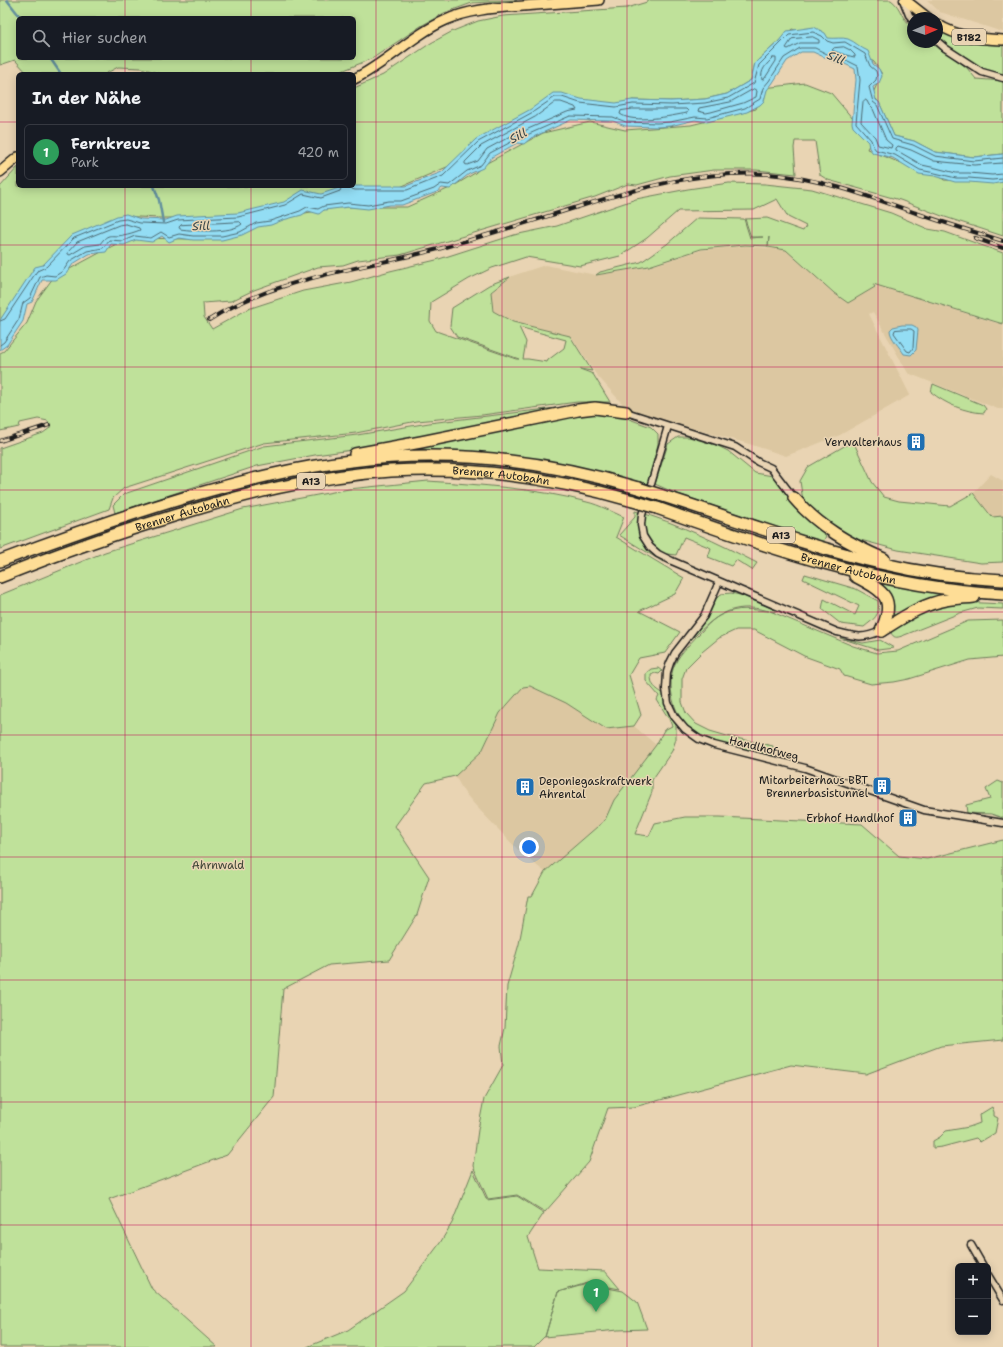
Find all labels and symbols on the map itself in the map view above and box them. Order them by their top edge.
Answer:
north arrow [907,12,943,48]
road number: B182 [952,29,986,45]
water label: Sill [825,47,847,69]
water label: Sill [506,125,530,147]
water label: Sill [192,218,210,234]
building icon: Verwalterhaus [905,431,927,453]
place label: Verwalterhaus [825,435,902,450]
street label: Brenner Autobahn [452,463,551,489]
road number: A13 [297,473,325,489]
street label: Brenner Autobahn [133,493,231,535]
road number: A13 [767,527,795,543]
street label: Brenner Autobahn [799,550,898,588]
street label: Handlhofweg [727,733,801,764]
place label: Mitarbeiterhaus BBT Brennerbasistunnel [759,773,869,801]
place label: Deponiegaskraftwerk Ahrental [539,774,652,802]
building icon: Mitarbeiterhaus BBT Brennerbasistunnel [871,775,893,797]
building icon: Deponiegaskraftwerk Ahrental [514,776,536,798]
building icon: Erbhof Handlhof [897,807,919,829]
place label: Erbhof Handlhof [806,811,895,826]
your location [519,837,539,857]
park label: Ahrnwald [192,858,244,873]
pin: 1 [583,1279,609,1312]

